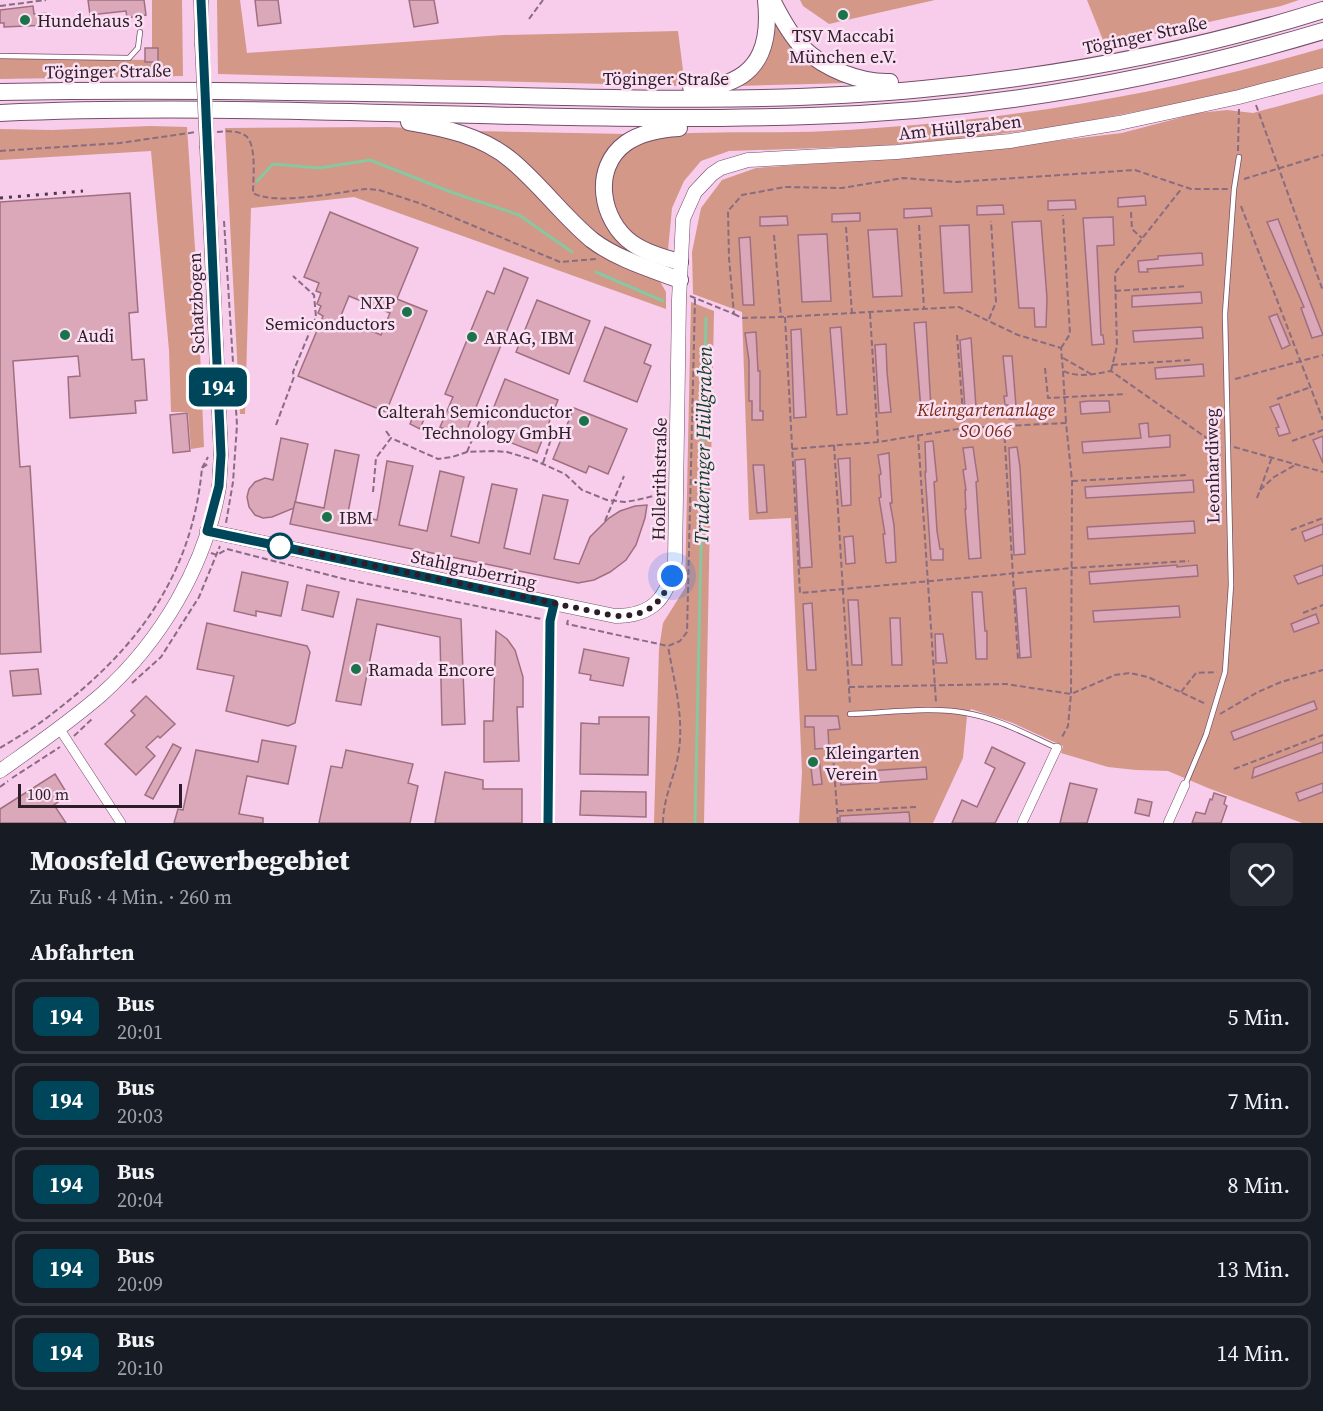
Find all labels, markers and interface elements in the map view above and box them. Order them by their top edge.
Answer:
place label: Hundehaus 3 [37,8,143,33]
marker: TSV Maccabi München e.V. [836,8,850,22]
street label: Töginger Straße [1081,10,1209,60]
marker: Hundehaus 3 [18,13,32,27]
place label: TSV Maccabi München e.V. [789,23,897,69]
street label: Töginger Straße [45,57,171,85]
street label: Töginger Straße [603,66,729,91]
street label: Am Hüllgraben [897,108,1023,146]
street label: Schatzbogen [182,252,210,354]
place label: NXP Semiconductors [265,290,395,336]
marker: NXP Semiconductors [400,305,414,319]
place label: Audi [77,323,114,348]
place label: ARAG, IBM [484,325,575,350]
marker: Audi [58,328,72,342]
marker: ARAG, IBM [465,330,479,344]
water label: Truderinger Hüllgraben [687,345,719,544]
line badge: 194 [184,368,252,406]
text: 194 [201,373,235,402]
park label: Kleingartenanlage SO 066 [916,397,1056,443]
place label: Calterah Semiconductor Technology GmbH [377,399,572,445]
street label: Leonhardiweg [1198,408,1226,524]
marker: Calterah Semiconductor Technology GmbH [577,414,591,428]
street label: Hollerithstraße [645,417,673,541]
place label: IBM [339,505,373,530]
marker: IBM [320,510,334,524]
unlabelled marker [267,533,293,559]
street label: Stahlgruberring [409,543,539,595]
your location [657,561,687,591]
place label: Ramada Encore [368,657,495,682]
marker: Ramada Encore [349,662,363,676]
place label: Kleingarten Verein [825,740,920,786]
marker: Kleingarten Verein [806,755,820,769]
scale bar [18,781,182,808]
text: 100 m [27,783,69,805]
text: Moosfeld Gewerbegebiet [30,841,349,879]
button: heart [1230,843,1293,906]
text: Zu Fuß · 4 Min. · 260 m [30,883,232,911]
text: Abfahrten [30,937,135,967]
text: Bus [117,988,154,1018]
text: 194 [49,1002,83,1031]
text: 5 Min. [1228,1002,1290,1032]
text: 20:01 [117,1018,163,1046]
text: Bus [117,1072,154,1102]
text: 194 [49,1086,83,1115]
text: 7 Min. [1228,1086,1290,1116]
text: 20:03 [117,1102,163,1130]
text: Bus [117,1156,154,1186]
text: 194 [49,1170,83,1199]
text: 8 Min. [1228,1170,1290,1200]
text: 20:04 [117,1186,163,1214]
text: Bus [117,1240,154,1270]
text: 194 [49,1254,83,1283]
text: 13 Min. [1217,1254,1290,1284]
text: 20:09 [117,1270,163,1298]
text: Bus [117,1324,154,1354]
text: 194 [49,1338,83,1367]
text: 14 Min. [1217,1338,1290,1368]
text: 20:10 [117,1354,163,1382]

